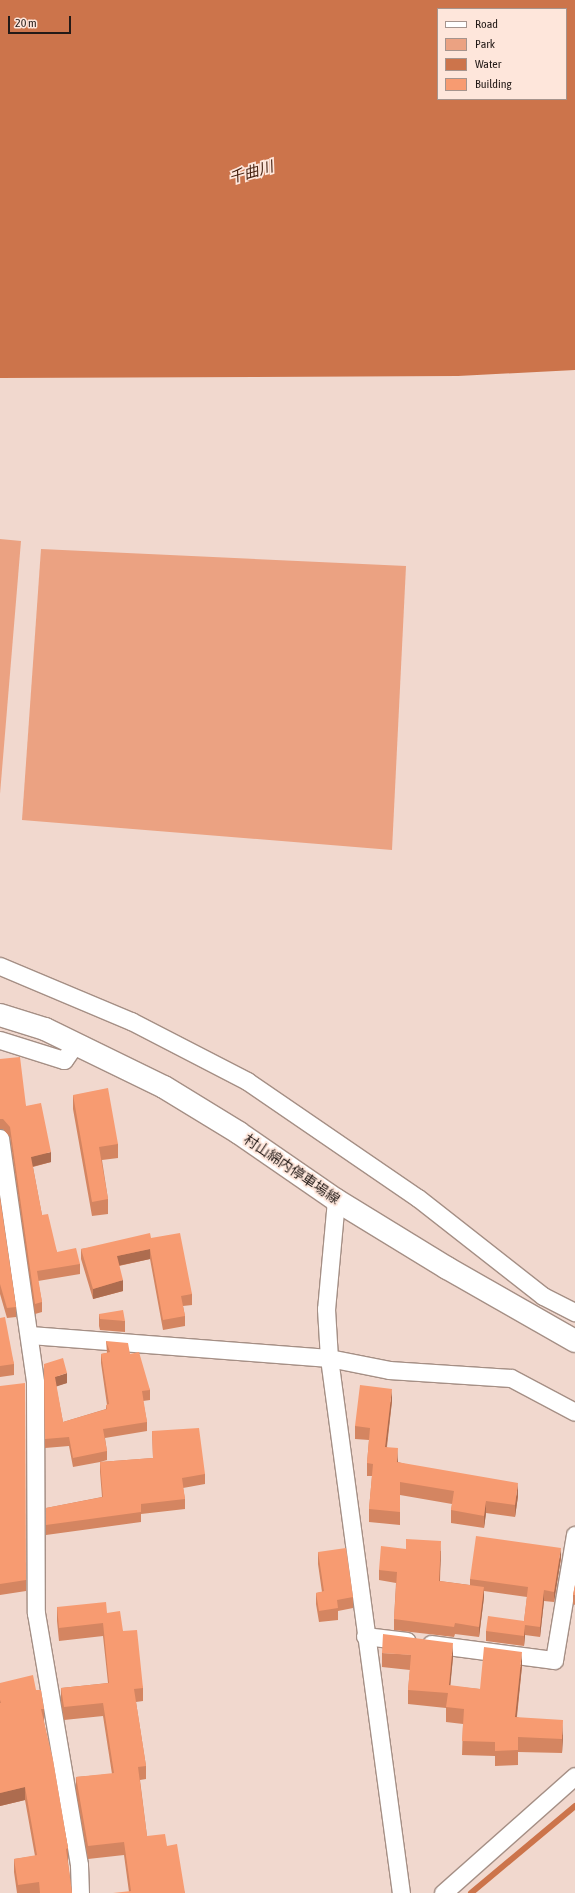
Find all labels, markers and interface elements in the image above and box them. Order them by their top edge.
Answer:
scale bar [10,8,73,34]
legend [437,8,567,100]
text: 20 m [15,16,37,30]
text: Road [475,17,498,31]
text: Park [475,37,495,51]
text: Water [475,57,501,71]
text: Building [475,77,512,91]
water label: 千曲川 [227,157,275,187]
street label: 村山綿内停車場線 [241,1131,343,1207]

